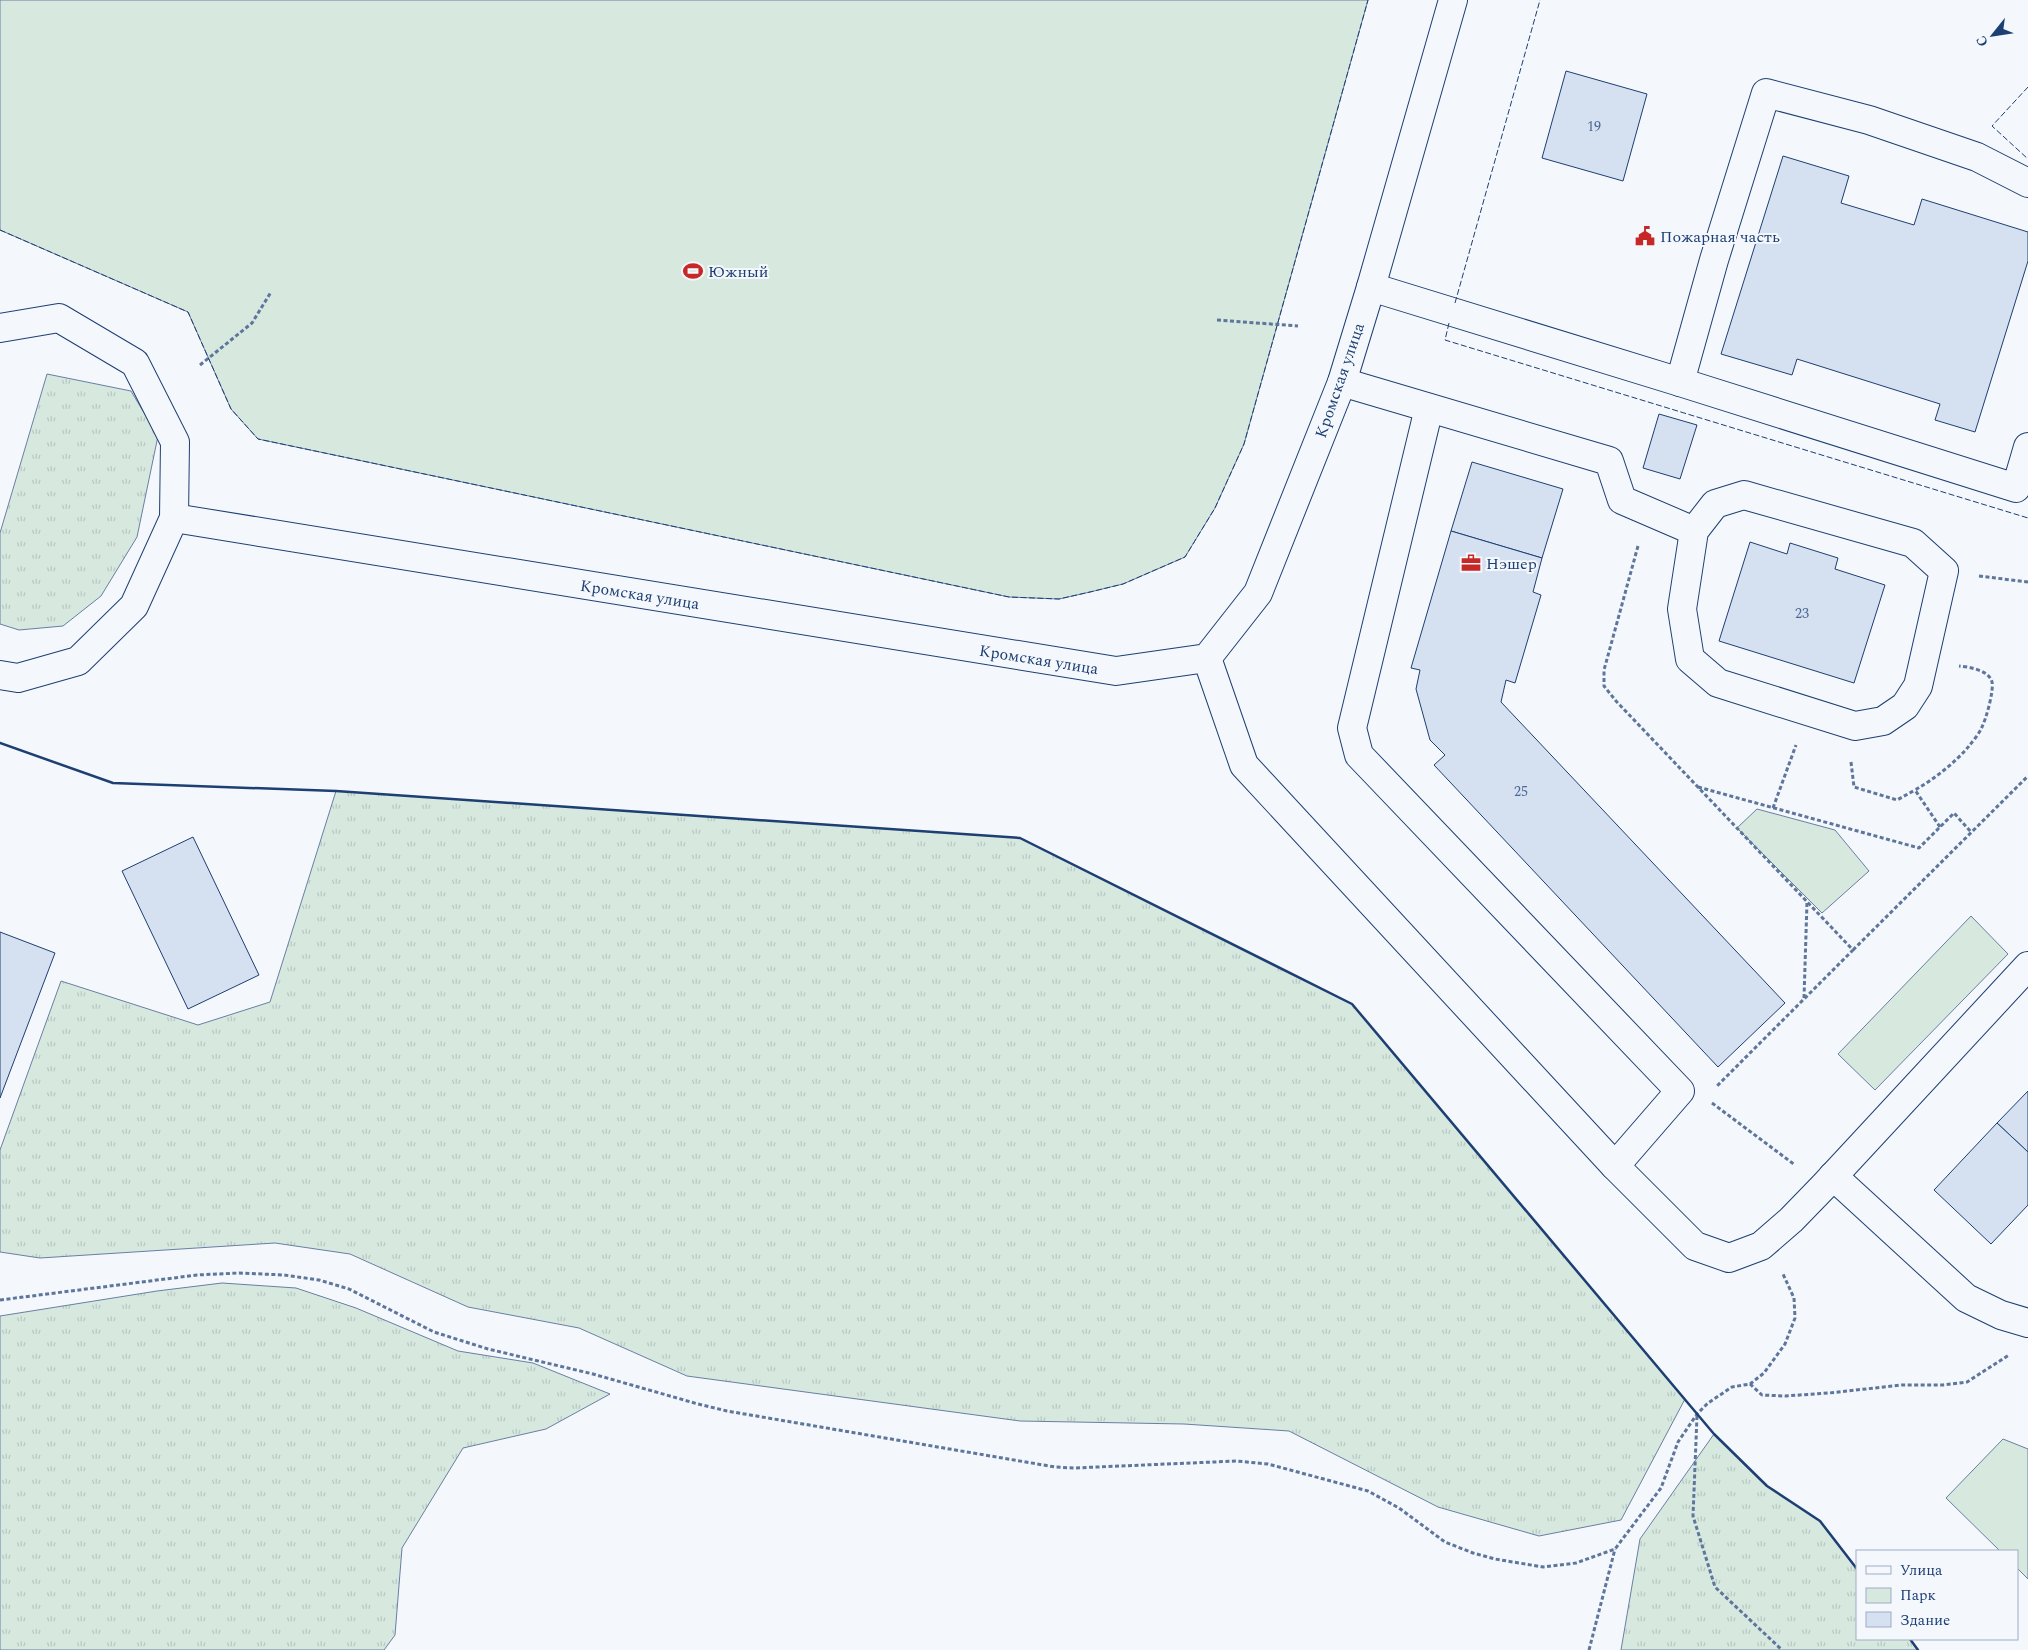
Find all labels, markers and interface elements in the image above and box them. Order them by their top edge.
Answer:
north arrow [1968,10,2018,60]
text: С [1971,32,1994,51]
house number: 19 [1587,116,1601,137]
public building icon: Пожарная часть [1634,225,1656,247]
place label: Пожарная часть [1660,225,1780,249]
sports icon: Южный [682,260,704,282]
place label: Южный [708,260,768,284]
street label: Кромская улица [1309,319,1371,441]
office icon: Нэшер [1460,552,1482,574]
place label: Нэшер [1486,552,1537,576]
street label: Кромская улица [578,574,701,616]
house number: 23 [1795,603,1809,624]
street label: Кромская улица [977,639,1100,681]
house number: 25 [1514,781,1528,802]
legend [1856,1550,2018,1640]
text: Улица [1900,1559,1943,1582]
text: Парк [1900,1584,1936,1607]
text: Здание [1900,1609,1950,1632]

